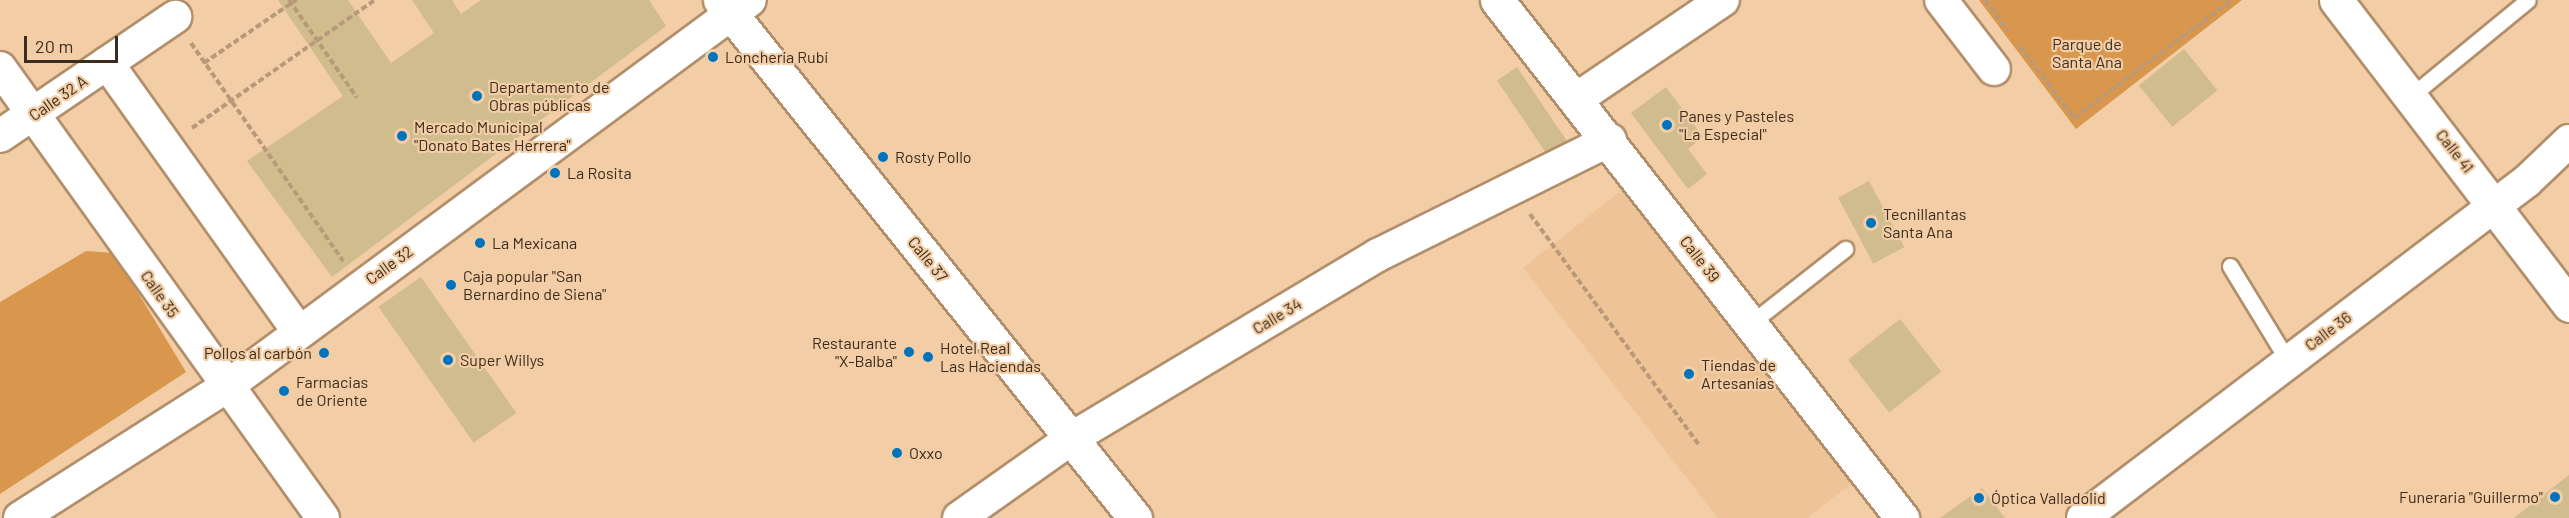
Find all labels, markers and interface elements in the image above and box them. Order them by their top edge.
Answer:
scale bar [27,24,122,62]
park label: Parque de Santa Ana [2052,34,2122,72]
text: 20 m [35,35,73,57]
place label: Lonchería Rubí [725,47,828,67]
marker: Lonchería Rubí [706,50,720,64]
street label: Calle 32 A [25,71,91,125]
place label: Departamento de Obras públicas [489,77,610,115]
marker: Departamento de Obras públicas [470,89,484,103]
place label: Panes y Pasteles "La Especial" [1679,106,1794,144]
place label: Mercado Municipal "Donato Bates Herrera" [414,117,571,155]
marker: Panes y Pasteles "La Especial" [1660,118,1674,132]
street label: Calle 41 [2432,125,2478,177]
marker: Mercado Municipal "Donato Bates Herrera" [395,129,409,143]
place label: Rosty Pollo [895,147,972,167]
marker: Rosty Pollo [876,150,890,164]
place label: La Rosita [567,163,632,183]
marker: La Rosita [548,166,562,180]
place label: Tecnillantas Santa Ana [1883,204,1966,242]
marker: Tecnillantas Santa Ana [1864,216,1878,230]
street label: Calle 37 [904,232,952,286]
street label: Calle 39 [1676,232,1724,286]
place label: La Mexicana [492,233,577,253]
marker: La Mexicana [473,236,487,250]
street label: Calle 32 [362,241,416,289]
place label: Caja popular "San Bernardino de Siena" [463,266,606,304]
street label: Calle 35 [137,267,183,321]
marker: Caja popular "San Bernardino de Siena" [444,278,458,292]
street label: Calle 34 [1249,294,1305,338]
street label: Calle 36 [2301,307,2355,355]
place label: Restaurante "X-Balba" [812,333,897,371]
place label: Hotel Real Las Haciendas [940,338,1041,376]
place label: Pollos al carbón [204,343,312,363]
marker: Restaurante "X-Balba" [902,345,916,359]
marker: Pollos al carbón [317,346,331,360]
place label: Super Willys [460,350,544,370]
marker: Hotel Real Las Haciendas [921,350,935,364]
marker: Super Willys [441,353,455,367]
place label: Tiendas de Artesanías [1701,355,1776,393]
marker: Tiendas de Artesanías [1682,367,1696,381]
place label: Farmacias de Oriente [296,372,368,410]
marker: Farmacias de Oriente [277,384,291,398]
place label: Oxxo [909,443,943,463]
marker: Oxxo [890,446,904,460]
place label: Funeraria "Guillermo" [2399,487,2543,507]
place label: Óptica Valladolid [1991,488,2106,508]
marker: Funeraria "Guillermo" [2548,490,2562,504]
marker: Óptica Valladolid [1972,491,1986,505]

